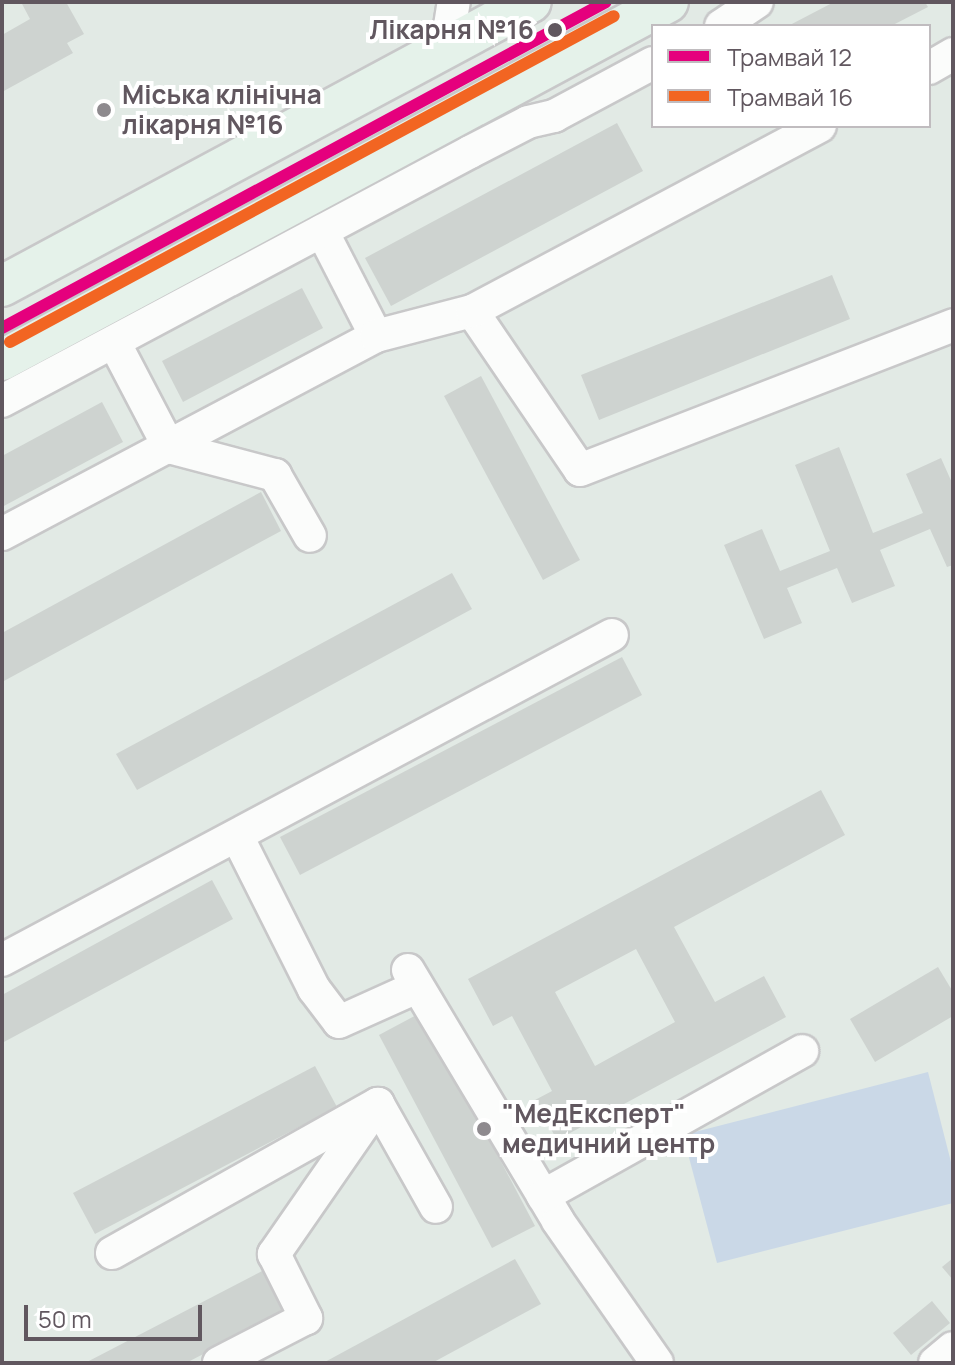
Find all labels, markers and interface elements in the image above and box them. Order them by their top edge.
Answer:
place label: Лікарня №16 [369,14,534,46]
marker: Лікарня №16 [541,16,569,44]
legend [651,24,931,128]
text: Трамвай 12 [727,40,852,73]
place label: Міська клінічна лікарня №16 [122,79,322,140]
text: Трамвай 16 [727,80,853,113]
marker: Міська клінічна лікарня №16 [93,99,115,121]
place label: "МедЕксперт" медичний центр [502,1098,715,1160]
marker: "МедЕксперт" медичний центр [473,1118,495,1140]
scale bar [28,1289,206,1339]
text: 50 m [38,1302,92,1335]

